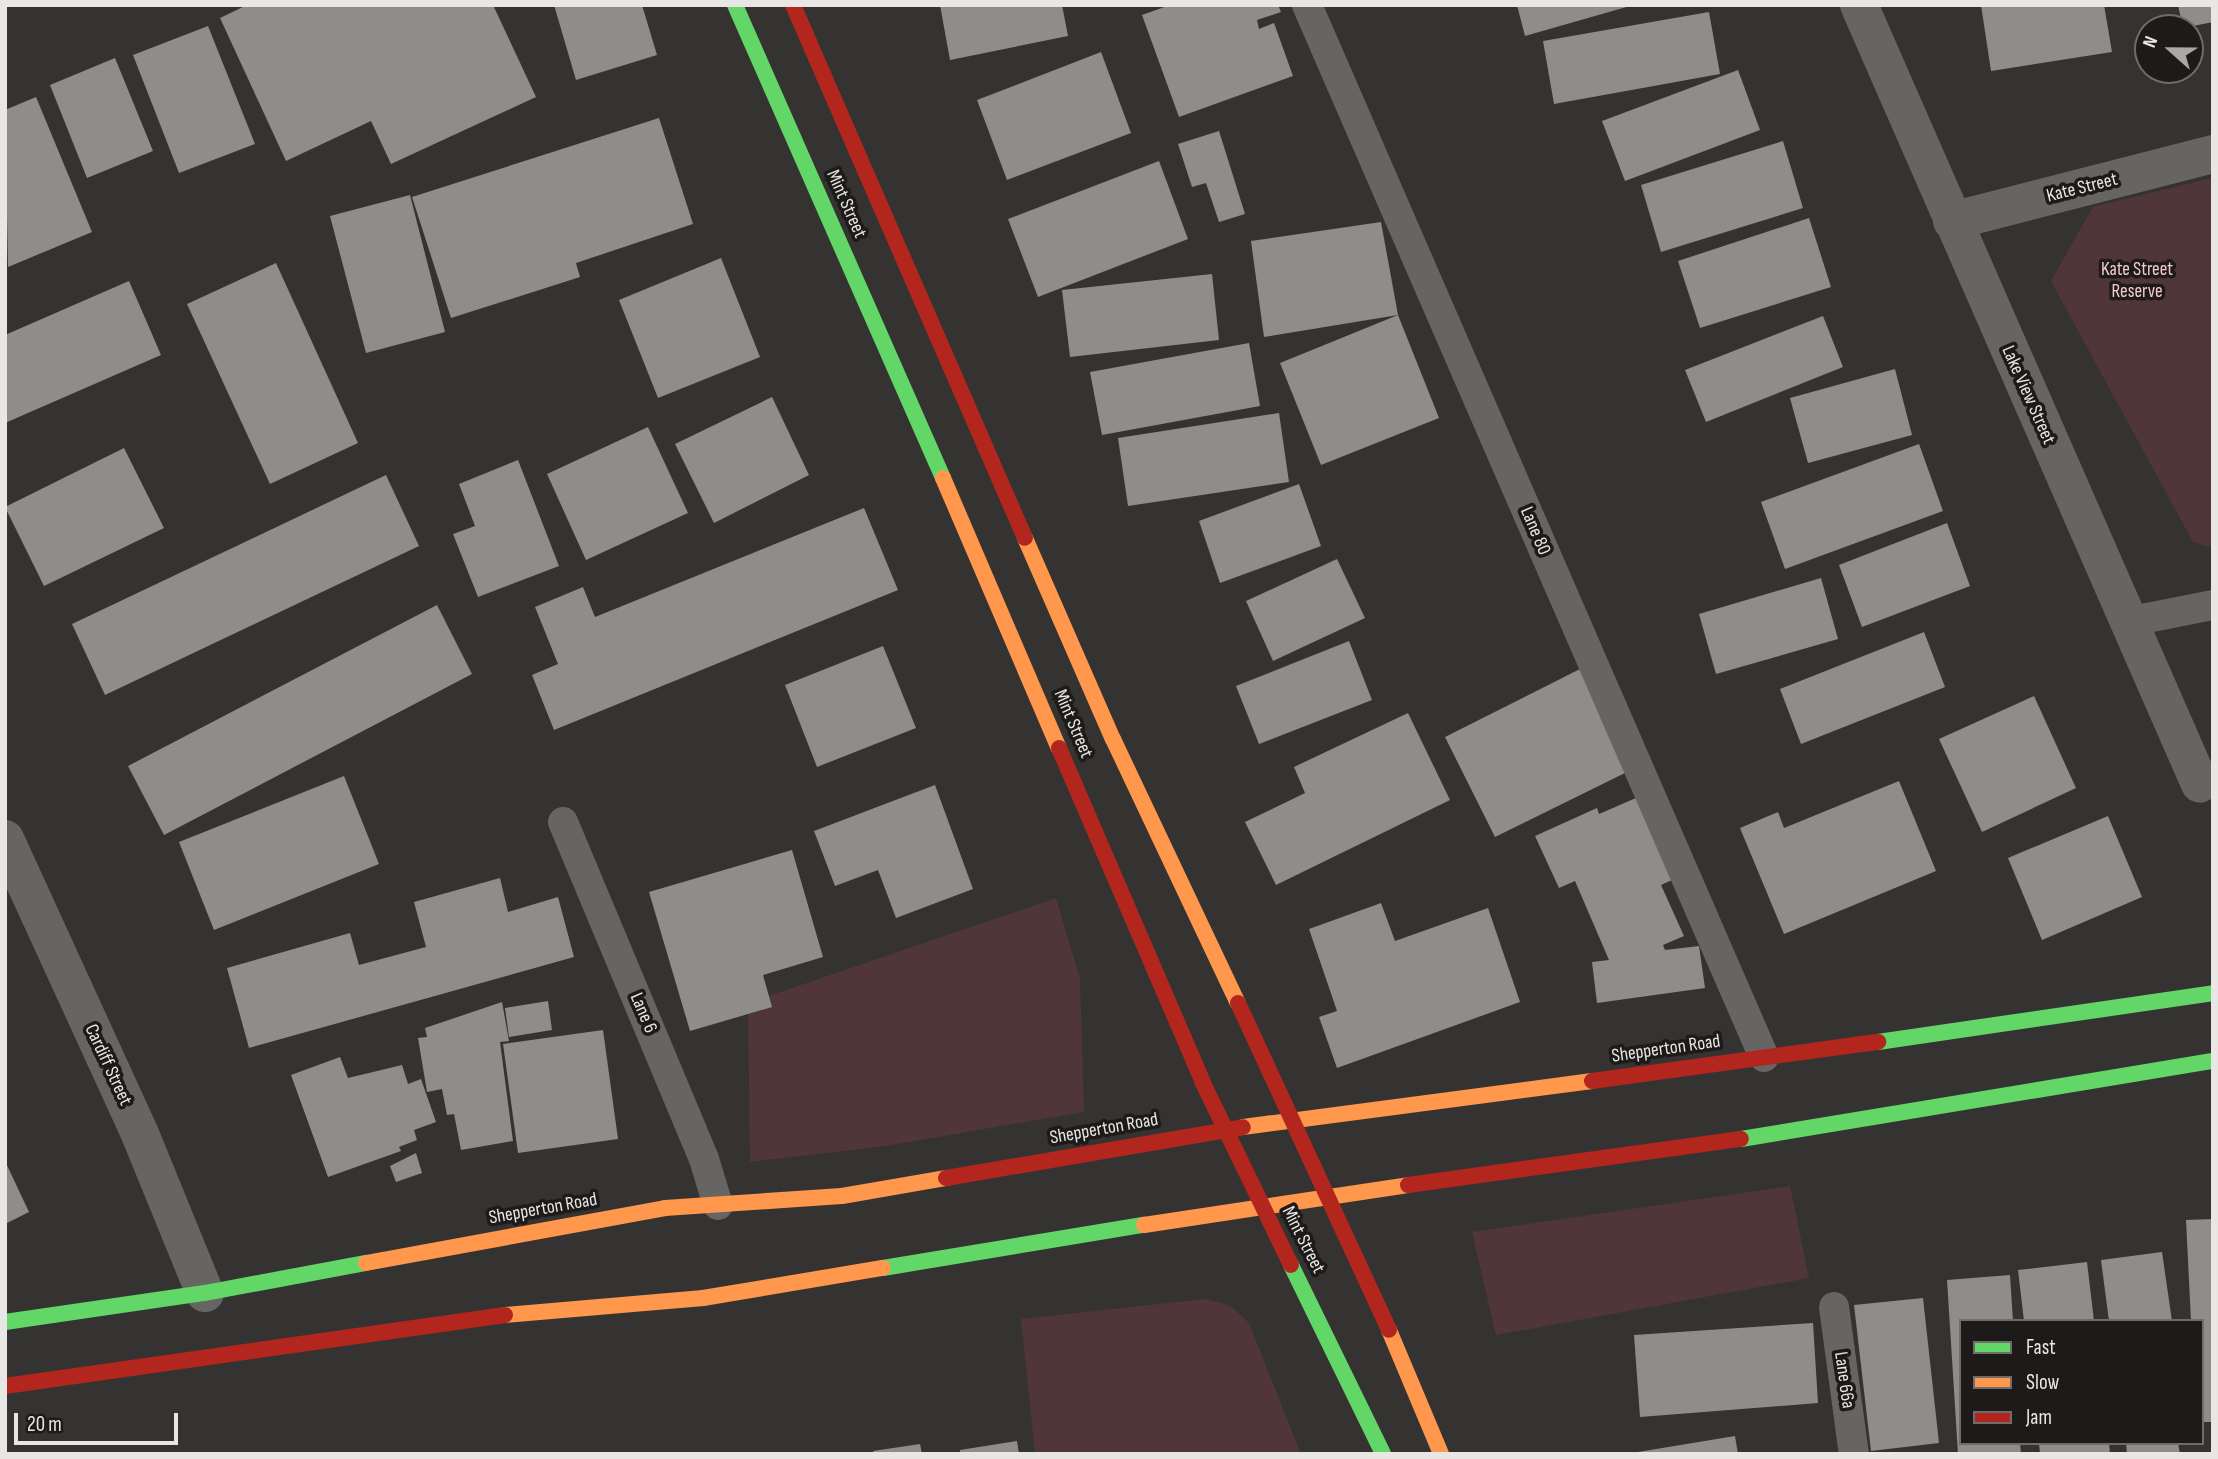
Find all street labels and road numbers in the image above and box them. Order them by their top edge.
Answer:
street label: Mint Street [821,166,871,242]
street label: Kate Street [2044,168,2120,208]
street label: Lake View Street [1996,342,2060,448]
street label: Lane 80 [1515,504,1555,558]
street label: Mint Street [1048,686,1098,762]
street label: Lane 6 [624,989,662,1037]
street label: Cardiff Street [79,1021,137,1109]
street label: Shepperton Road [1610,1030,1722,1068]
street label: Shepperton Road [1048,1108,1160,1150]
street label: Shepperton Road [487,1188,599,1230]
street label: Mint Street [1277,1203,1329,1277]
street label: Lane 66a [1829,1350,1859,1410]

